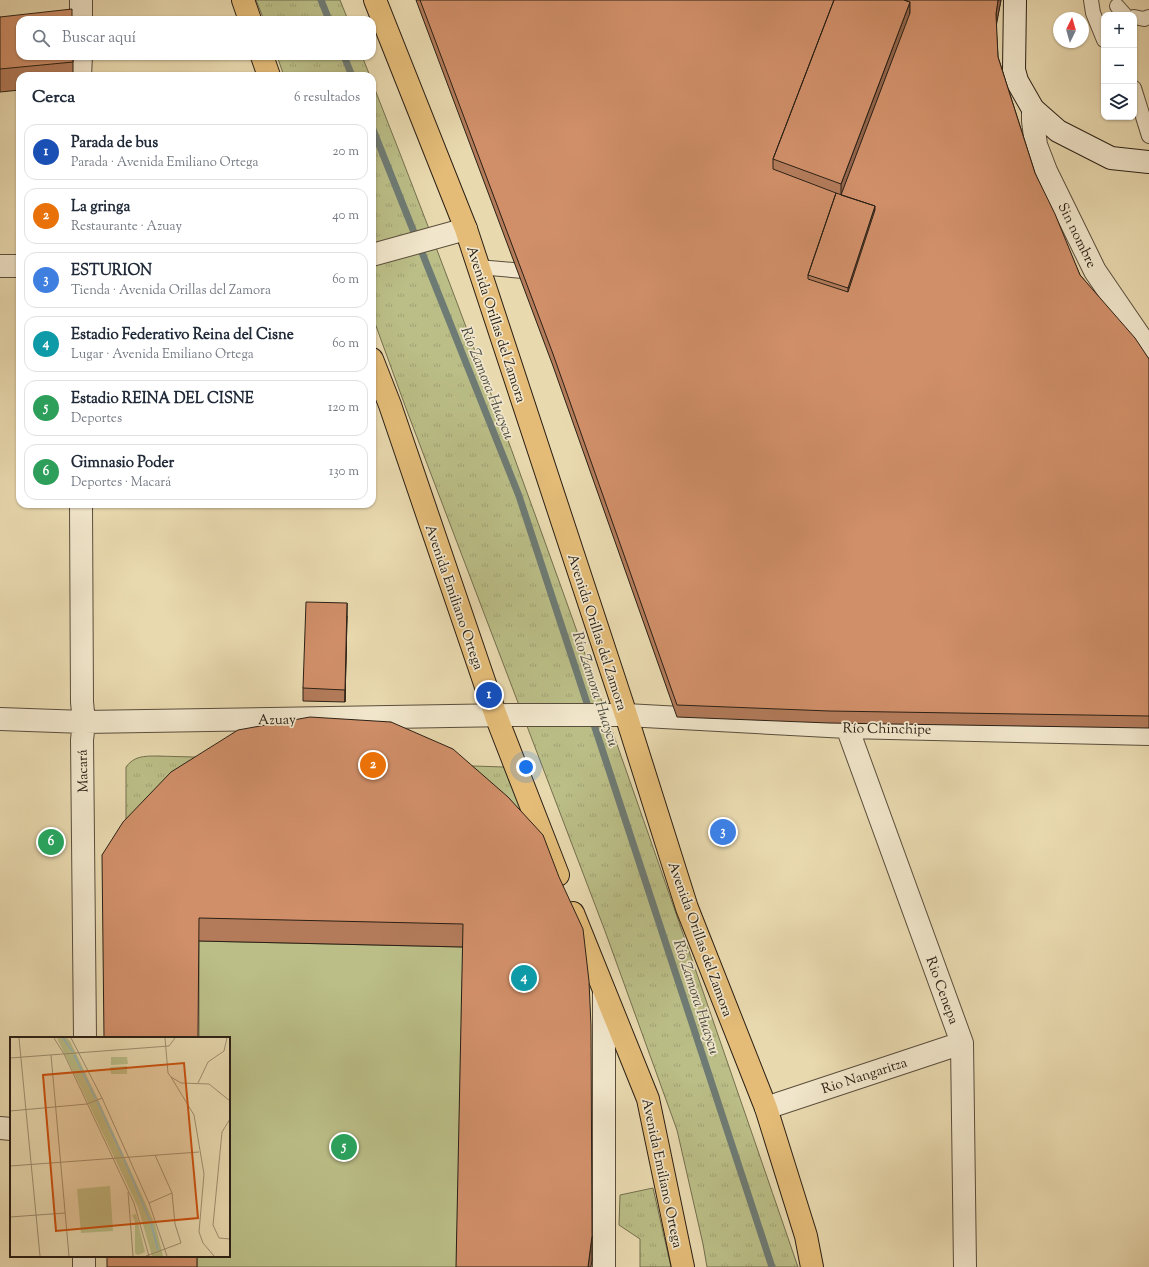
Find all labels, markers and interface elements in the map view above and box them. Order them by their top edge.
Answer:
north arrow [1053,12,1089,48]
map controls [1101,12,1137,120]
button: + [1101,12,1137,48]
search box [16,16,376,60]
icon: search [30,27,52,49]
text: Buscar aquí [62,28,136,49]
button: − [1101,48,1137,84]
button: layers [1101,84,1137,120]
text: Cerca [32,86,75,110]
text: 6 resultados [294,89,360,107]
text: Parada de bus [71,133,158,154]
text: 1 [44,143,48,161]
text: 20 m [333,143,359,161]
text: Parada · Avenida Emiliano Ortega [71,154,258,172]
text: La gringa [71,197,130,218]
street label: Sin nombre [1052,200,1101,272]
text: 2 [43,207,49,225]
text: 40 m [332,207,359,225]
text: Restaurante · Azuay [71,218,182,236]
street label: Avenida Orillas del Zamora [460,244,530,406]
text: ESTURION [71,261,152,282]
text: 3 [43,271,49,289]
text: 60 m [332,271,359,289]
text: Tienda · Avenida Orillas del Zamora [71,282,271,300]
water label: Río Zamora Huaycu [454,324,519,443]
text: Estadio Federativo Reina del Cisne [71,325,294,346]
text: 4 [43,335,49,353]
text: 60 m [332,335,359,353]
text: Lugar · Avenida Emiliano Ortega [71,346,254,364]
text: Estadio REINA DEL CISNE [71,389,254,410]
text: 5 [44,399,48,417]
text: 120 m [328,399,359,417]
text: Deportes [71,410,122,428]
text: Gimnasio Poder [71,453,174,474]
text: 6 [43,463,49,481]
text: 130 m [329,463,359,481]
text: Deportes · Macará [71,474,171,492]
street label: Avenida Emiliano Ortega [419,522,488,674]
street label: Avenida Orillas del Zamora [561,552,631,714]
water label: Río Zamora Huaycu [566,629,623,750]
pin: 1 [476,680,502,710]
street label: Azuay [258,711,296,731]
street label: Río Chinchipe [842,719,932,741]
street label: Macará [74,749,94,793]
pin: 2 [360,750,386,780]
your location [516,757,536,777]
pin: 3 [710,817,736,847]
pin: 6 [38,827,64,857]
street label: Avenida Orillas del Zamora [662,859,737,1021]
water label: Río Zamora Huaycu [667,937,724,1058]
street label: Rio Cenepa [920,954,963,1028]
pin: 4 [511,963,537,993]
inset map [10,1037,230,1257]
street label: Rio Nangaritza [819,1053,911,1100]
street label: Avenida Emiliano Ortega [635,1097,687,1251]
pin: 5 [331,1132,357,1162]

